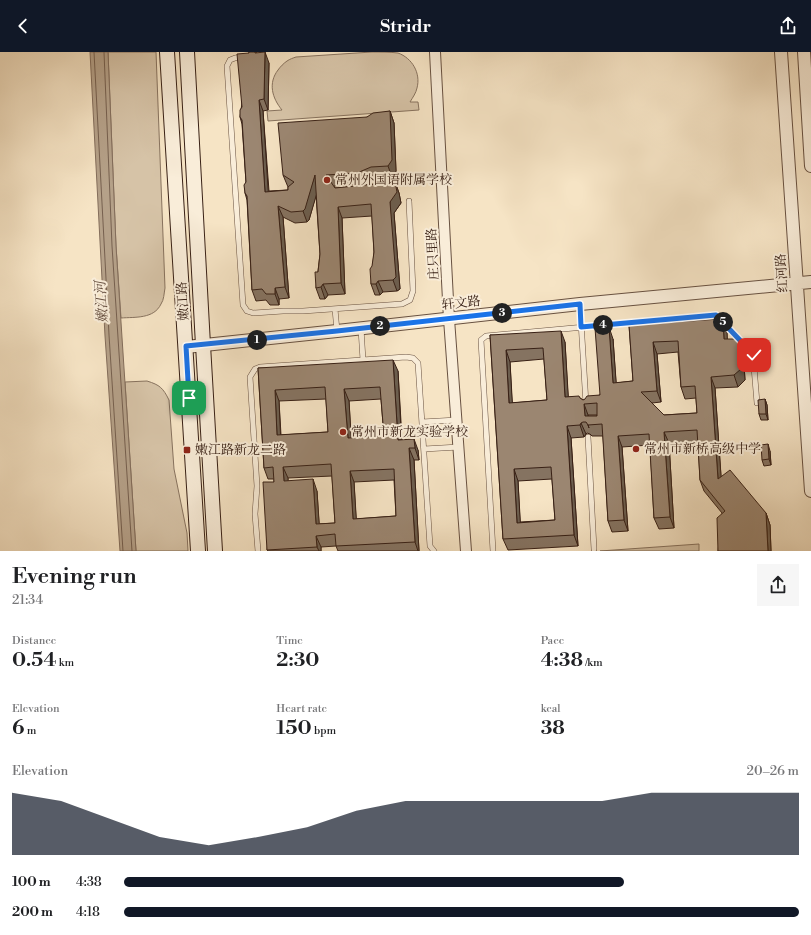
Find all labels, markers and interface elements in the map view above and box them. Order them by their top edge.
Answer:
icon: back [12,15,34,37]
text: Stridr [380,15,431,38]
icon: share [777,15,799,37]
place label: 常州外国语附属学校 [335,172,452,188]
marker: 常州外国语附属学校 [322,175,332,185]
street label: 庄只里路 [424,228,442,280]
street label: 红河路 [773,253,791,293]
water label: 嫩江河 [91,277,112,324]
street label: 嫩江路 [174,281,192,321]
street label: 轩文路 [441,293,481,313]
pin: 3 [492,303,512,323]
text: 3 [499,306,505,320]
pin: 5 [713,312,733,332]
pin: 4 [593,315,613,335]
text: 5 [720,315,726,329]
pin: 2 [370,316,390,336]
text: 4 [599,318,607,332]
text: 2 [377,319,383,333]
pin: 1 [247,330,267,350]
text: 1 [254,333,260,347]
pin [737,338,771,372]
icon: check [743,344,765,366]
pin [172,381,206,415]
icon: arrive [178,387,200,409]
place label: 常州市新龙实验学校 [351,424,468,440]
marker: 常州市新龙实验学校 [338,427,348,437]
place label: 常州市新桥高级中学 [644,441,761,457]
place label: 嫩江路新龙二路 [195,442,286,458]
marker: 常州市新桥高级中学 [631,444,641,454]
marker: 嫩江路新龙二路 [182,445,192,455]
text: Evening run [12,563,137,590]
button: share [757,564,799,606]
text: 21:34 [12,592,43,608]
text: Distance [12,634,56,648]
text: Time [276,634,303,648]
text: Pace [541,634,564,648]
text: 0.54 [12,648,56,673]
text: 2:30 [276,648,319,673]
text: 4:38 [541,648,583,673]
text: km [56,656,74,670]
text: /km [583,656,603,670]
text: Elevation [12,702,60,716]
text: Heart rate [276,702,327,716]
text: kcal [541,702,561,716]
text: 6 [12,716,24,741]
text: 150 [276,716,312,741]
text: 38 [541,716,565,741]
text: m [24,724,36,738]
text: bpm [312,724,336,738]
text: Elevation [12,763,68,779]
text: 20–26 m [747,763,799,779]
text: 100 m [12,874,51,890]
text: 4:38 [76,874,102,890]
text: 200 m [12,904,53,920]
text: 4:18 [76,904,100,920]

